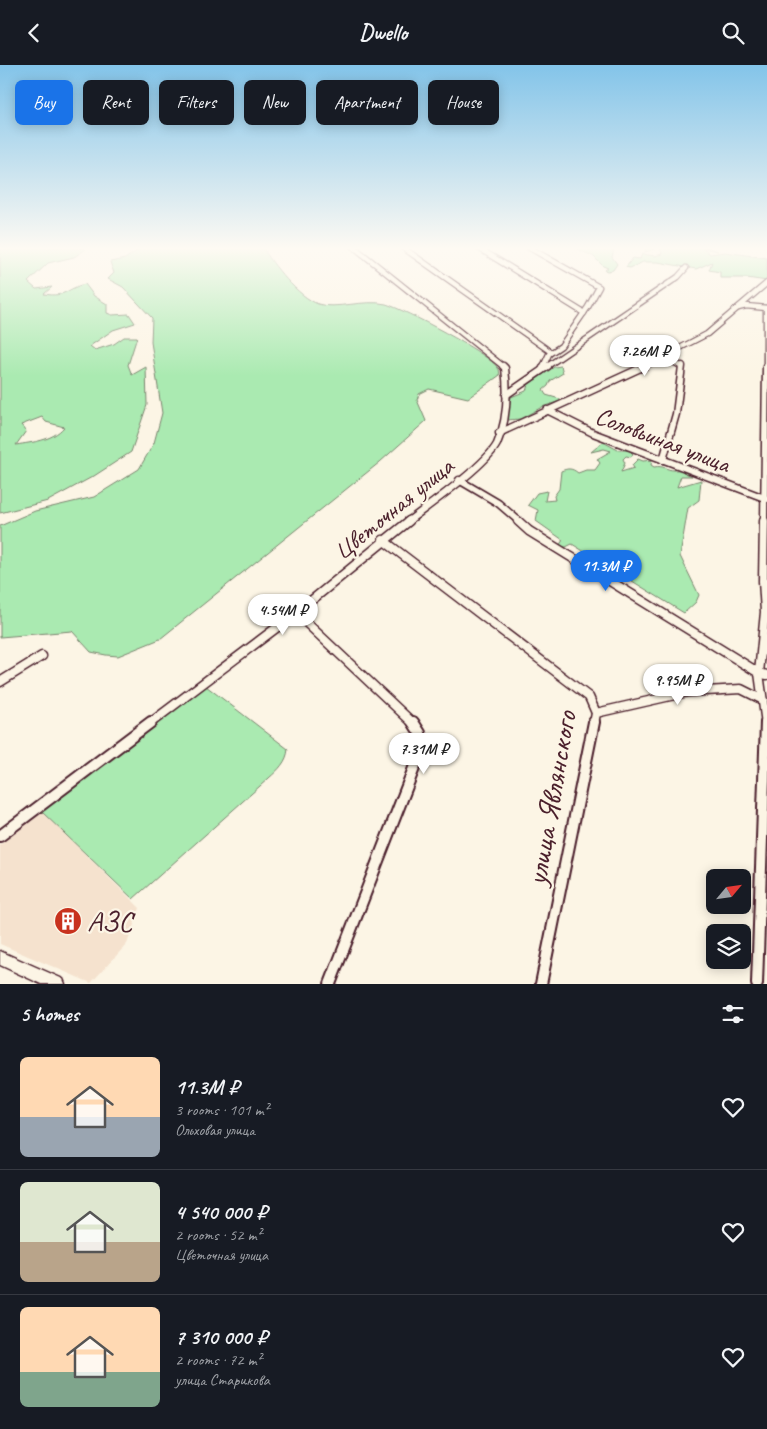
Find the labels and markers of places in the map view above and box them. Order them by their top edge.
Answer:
pin: 7.26M ₽ [599,335,691,377]
pin: 11.3M ₽ [560,549,652,592]
pin: 4.54M ₽ [237,593,329,636]
pin: 9.95M ₽ [632,663,724,706]
pin: 7.31M ₽ [378,733,470,775]
place label: АЗС [87,902,136,940]
building icon: АЗС [53,906,83,936]

